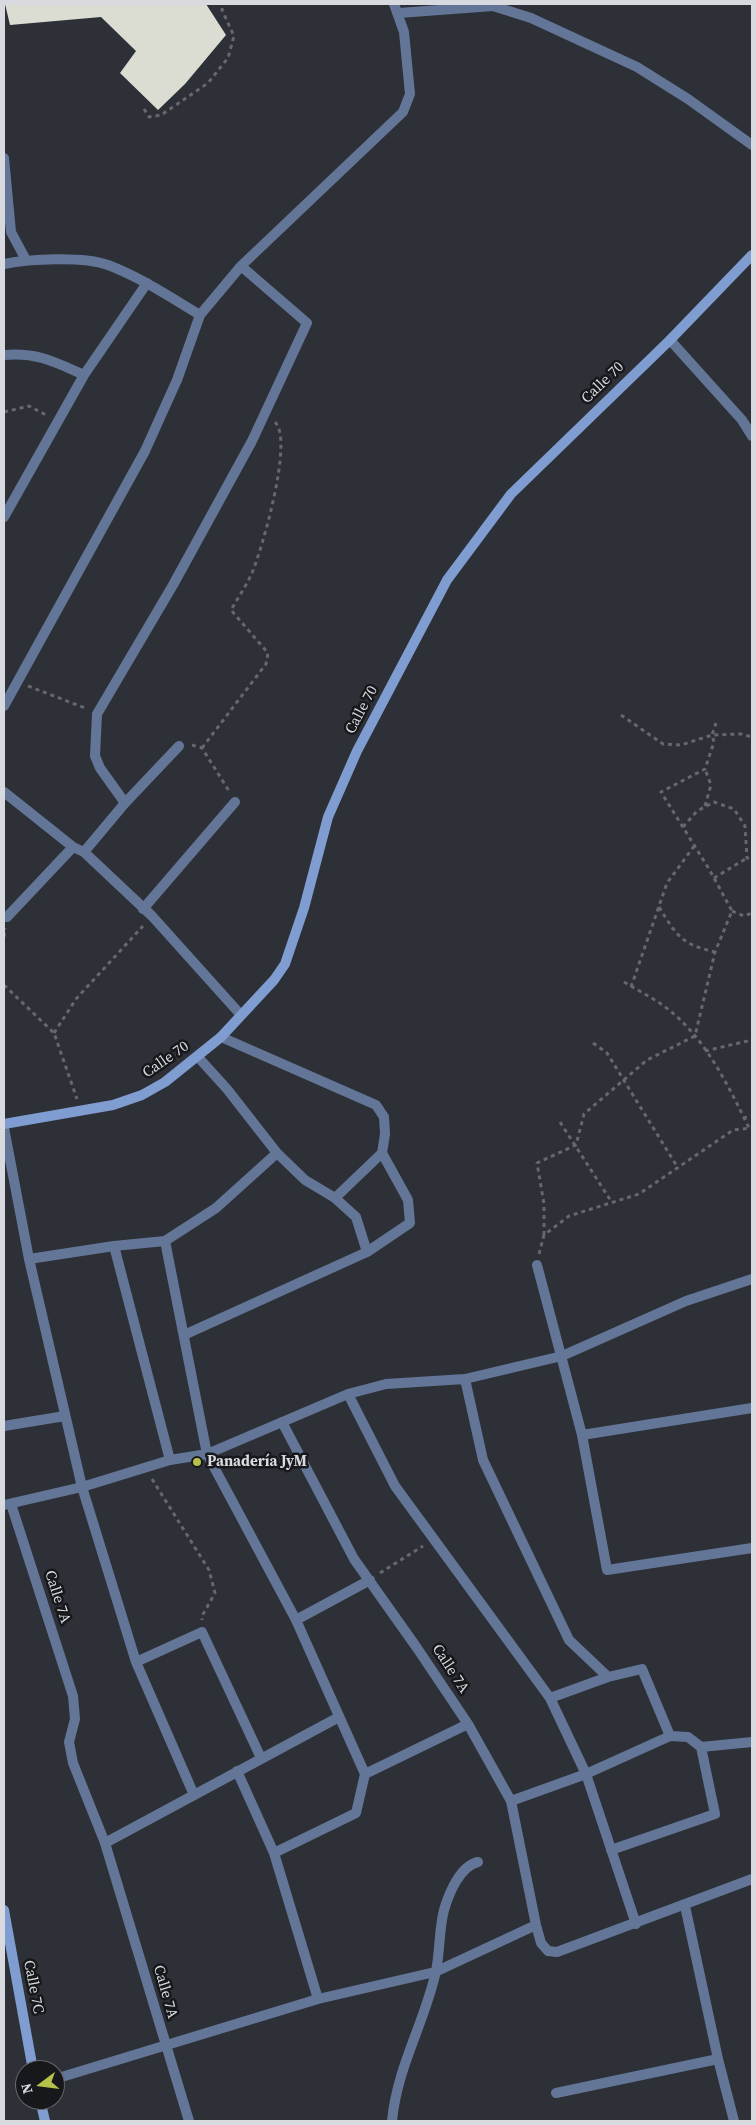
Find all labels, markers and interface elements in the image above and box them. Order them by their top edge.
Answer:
street label: Calle 70 [578,358,628,408]
street label: Calle 70 [342,683,382,737]
street label: Calle 70 [139,1038,193,1082]
place label: Panadería JyM [207,1453,307,1471]
marker: Panadería JyM [191,1456,203,1468]
street label: Calle 7A [40,1568,74,1626]
street label: Calle 7A [428,1641,472,1697]
street label: Calle 7C [19,1959,47,2015]
street label: Calle 7A [149,1963,181,2021]
north arrow [15,2060,65,2110]
text: N [15,2081,37,2096]

